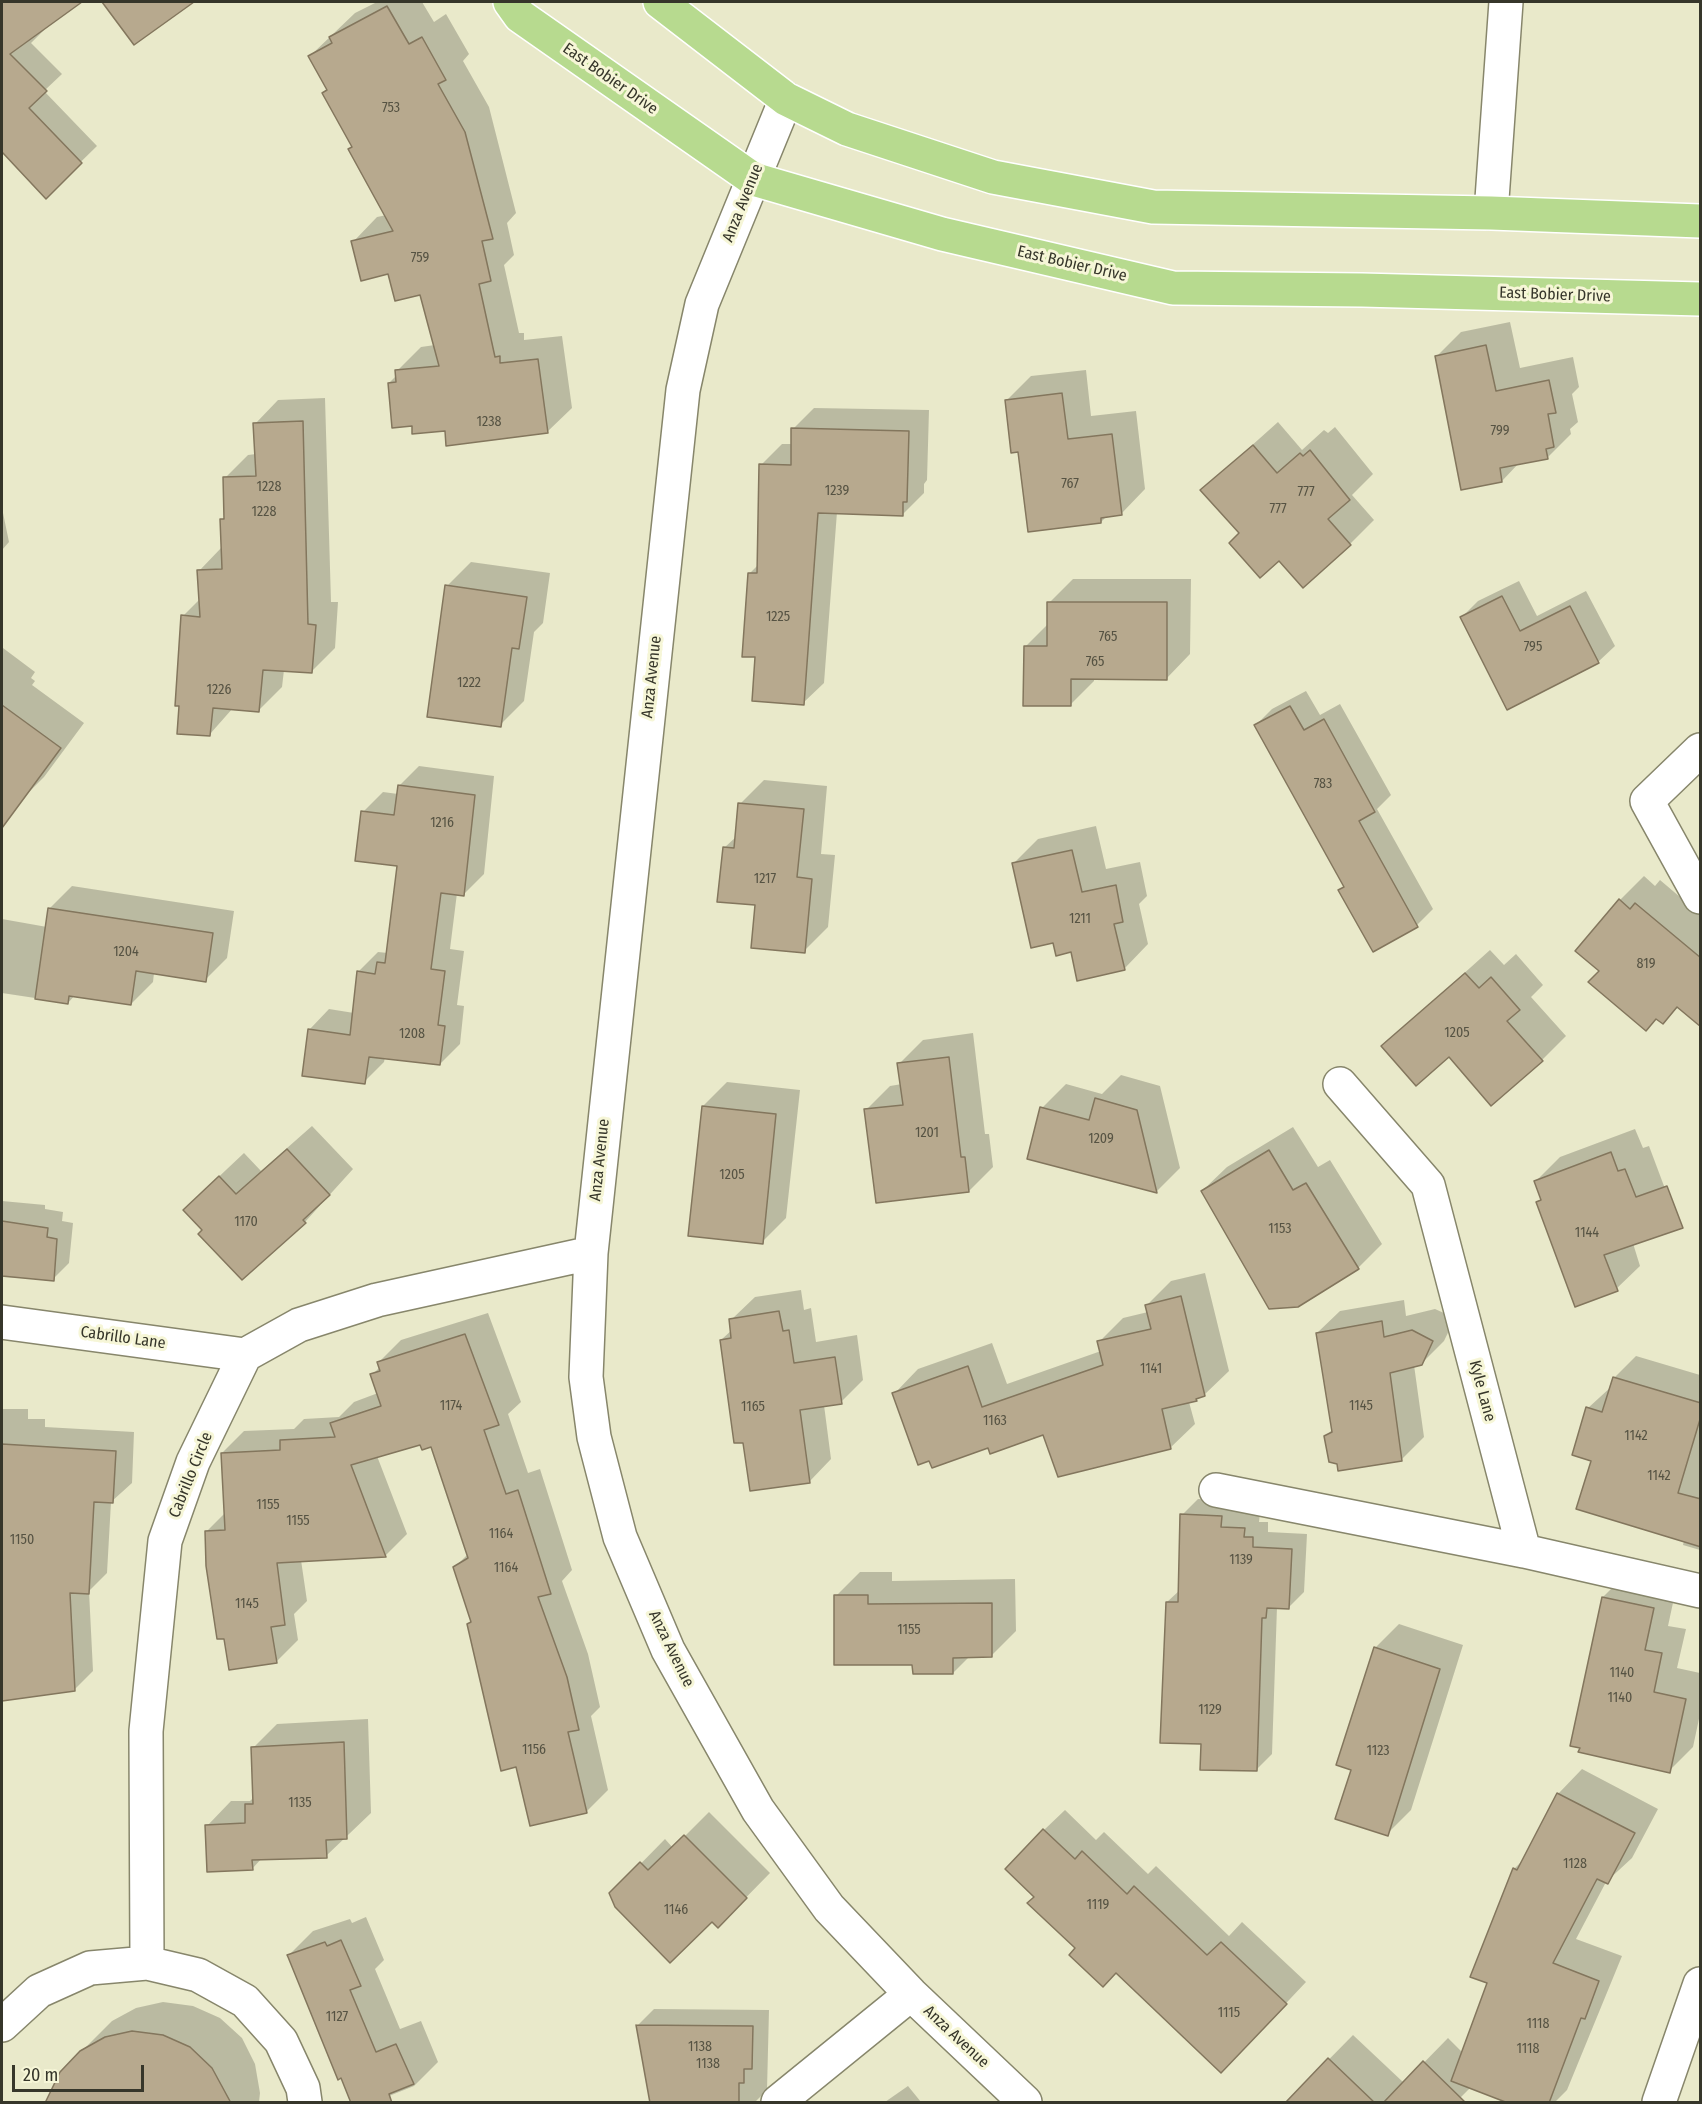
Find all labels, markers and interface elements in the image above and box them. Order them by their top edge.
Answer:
street label: East Bobier Drive [559,39,661,119]
house number: 753 [382,100,400,116]
street label: Anza Avenue [719,161,767,245]
street label: East Bobier Drive [1015,242,1129,286]
house number: 759 [411,250,429,266]
street label: East Bobier Drive [1499,283,1611,307]
house number: 1238 [477,414,501,430]
house number: 799 [1490,423,1510,439]
house number: 767 [1061,476,1079,492]
house number: 1228 [257,479,281,495]
house number: 1239 [825,483,849,499]
house number: 777 [1297,484,1315,500]
house number: 777 [1269,501,1287,517]
house number: 1228 [252,504,276,520]
house number: 1225 [766,609,790,625]
house number: 765 [1099,629,1117,645]
street label: Anza Avenue [638,635,666,719]
house number: 795 [1524,639,1542,655]
house number: 765 [1086,654,1104,670]
house number: 1222 [457,675,481,691]
house number: 1226 [207,682,231,698]
house number: 783 [1314,776,1332,792]
house number: 1216 [430,815,454,831]
house number: 1217 [754,871,776,887]
house number: 1211 [1069,911,1091,927]
house number: 1204 [113,944,139,960]
house number: 819 [1637,956,1655,972]
house number: 1205 [1444,1025,1470,1041]
house number: 1208 [399,1026,425,1042]
street label: Anza Avenue [586,1118,614,1202]
house number: 1201 [915,1125,939,1141]
house number: 1209 [1088,1131,1114,1147]
house number: 1205 [719,1167,745,1183]
house number: 1170 [234,1214,258,1230]
house number: 1153 [1268,1221,1292,1237]
house number: 1144 [1575,1225,1599,1241]
street label: Cabrillo Lane [79,1323,167,1353]
street label: Kyle Lane [1465,1358,1499,1424]
house number: 1141 [1140,1361,1162,1377]
house number: 1174 [440,1398,462,1414]
house number: 1145 [1349,1398,1373,1414]
house number: 1165 [741,1399,765,1415]
house number: 1163 [983,1413,1007,1429]
house number: 1142 [1624,1428,1648,1444]
street label: Cabrillo Circle [165,1429,217,1521]
house number: 1142 [1647,1468,1671,1484]
house number: 1155 [256,1497,280,1513]
house number: 1155 [286,1513,310,1529]
house number: 1164 [489,1526,513,1542]
house number: 1150 [10,1532,34,1548]
house number: 1139 [1229,1552,1253,1568]
house number: 1164 [494,1560,518,1576]
house number: 1145 [235,1596,259,1612]
street label: Anza Avenue [644,1608,698,1690]
house number: 1155 [897,1622,921,1638]
house number: 1140 [1610,1665,1634,1681]
house number: 1140 [1608,1690,1632,1706]
house number: 1129 [1198,1702,1222,1718]
house number: 1156 [522,1742,546,1758]
house number: 1123 [1366,1743,1390,1759]
house number: 1135 [288,1795,312,1811]
house number: 1128 [1563,1856,1587,1872]
house number: 1119 [1087,1897,1109,1913]
house number: 1146 [664,1902,688,1918]
street label: Anza Avenue [919,2002,993,2072]
house number: 1115 [1218,2005,1240,2021]
house number: 1127 [326,2009,348,2025]
house number: 1118 [1527,2016,1549,2032]
house number: 1138 [688,2039,712,2055]
house number: 1118 [1517,2041,1539,2057]
scale bar [15,2053,147,2091]
house number: 1138 [696,2056,720,2072]
text: 20 m [23,2064,58,2086]

